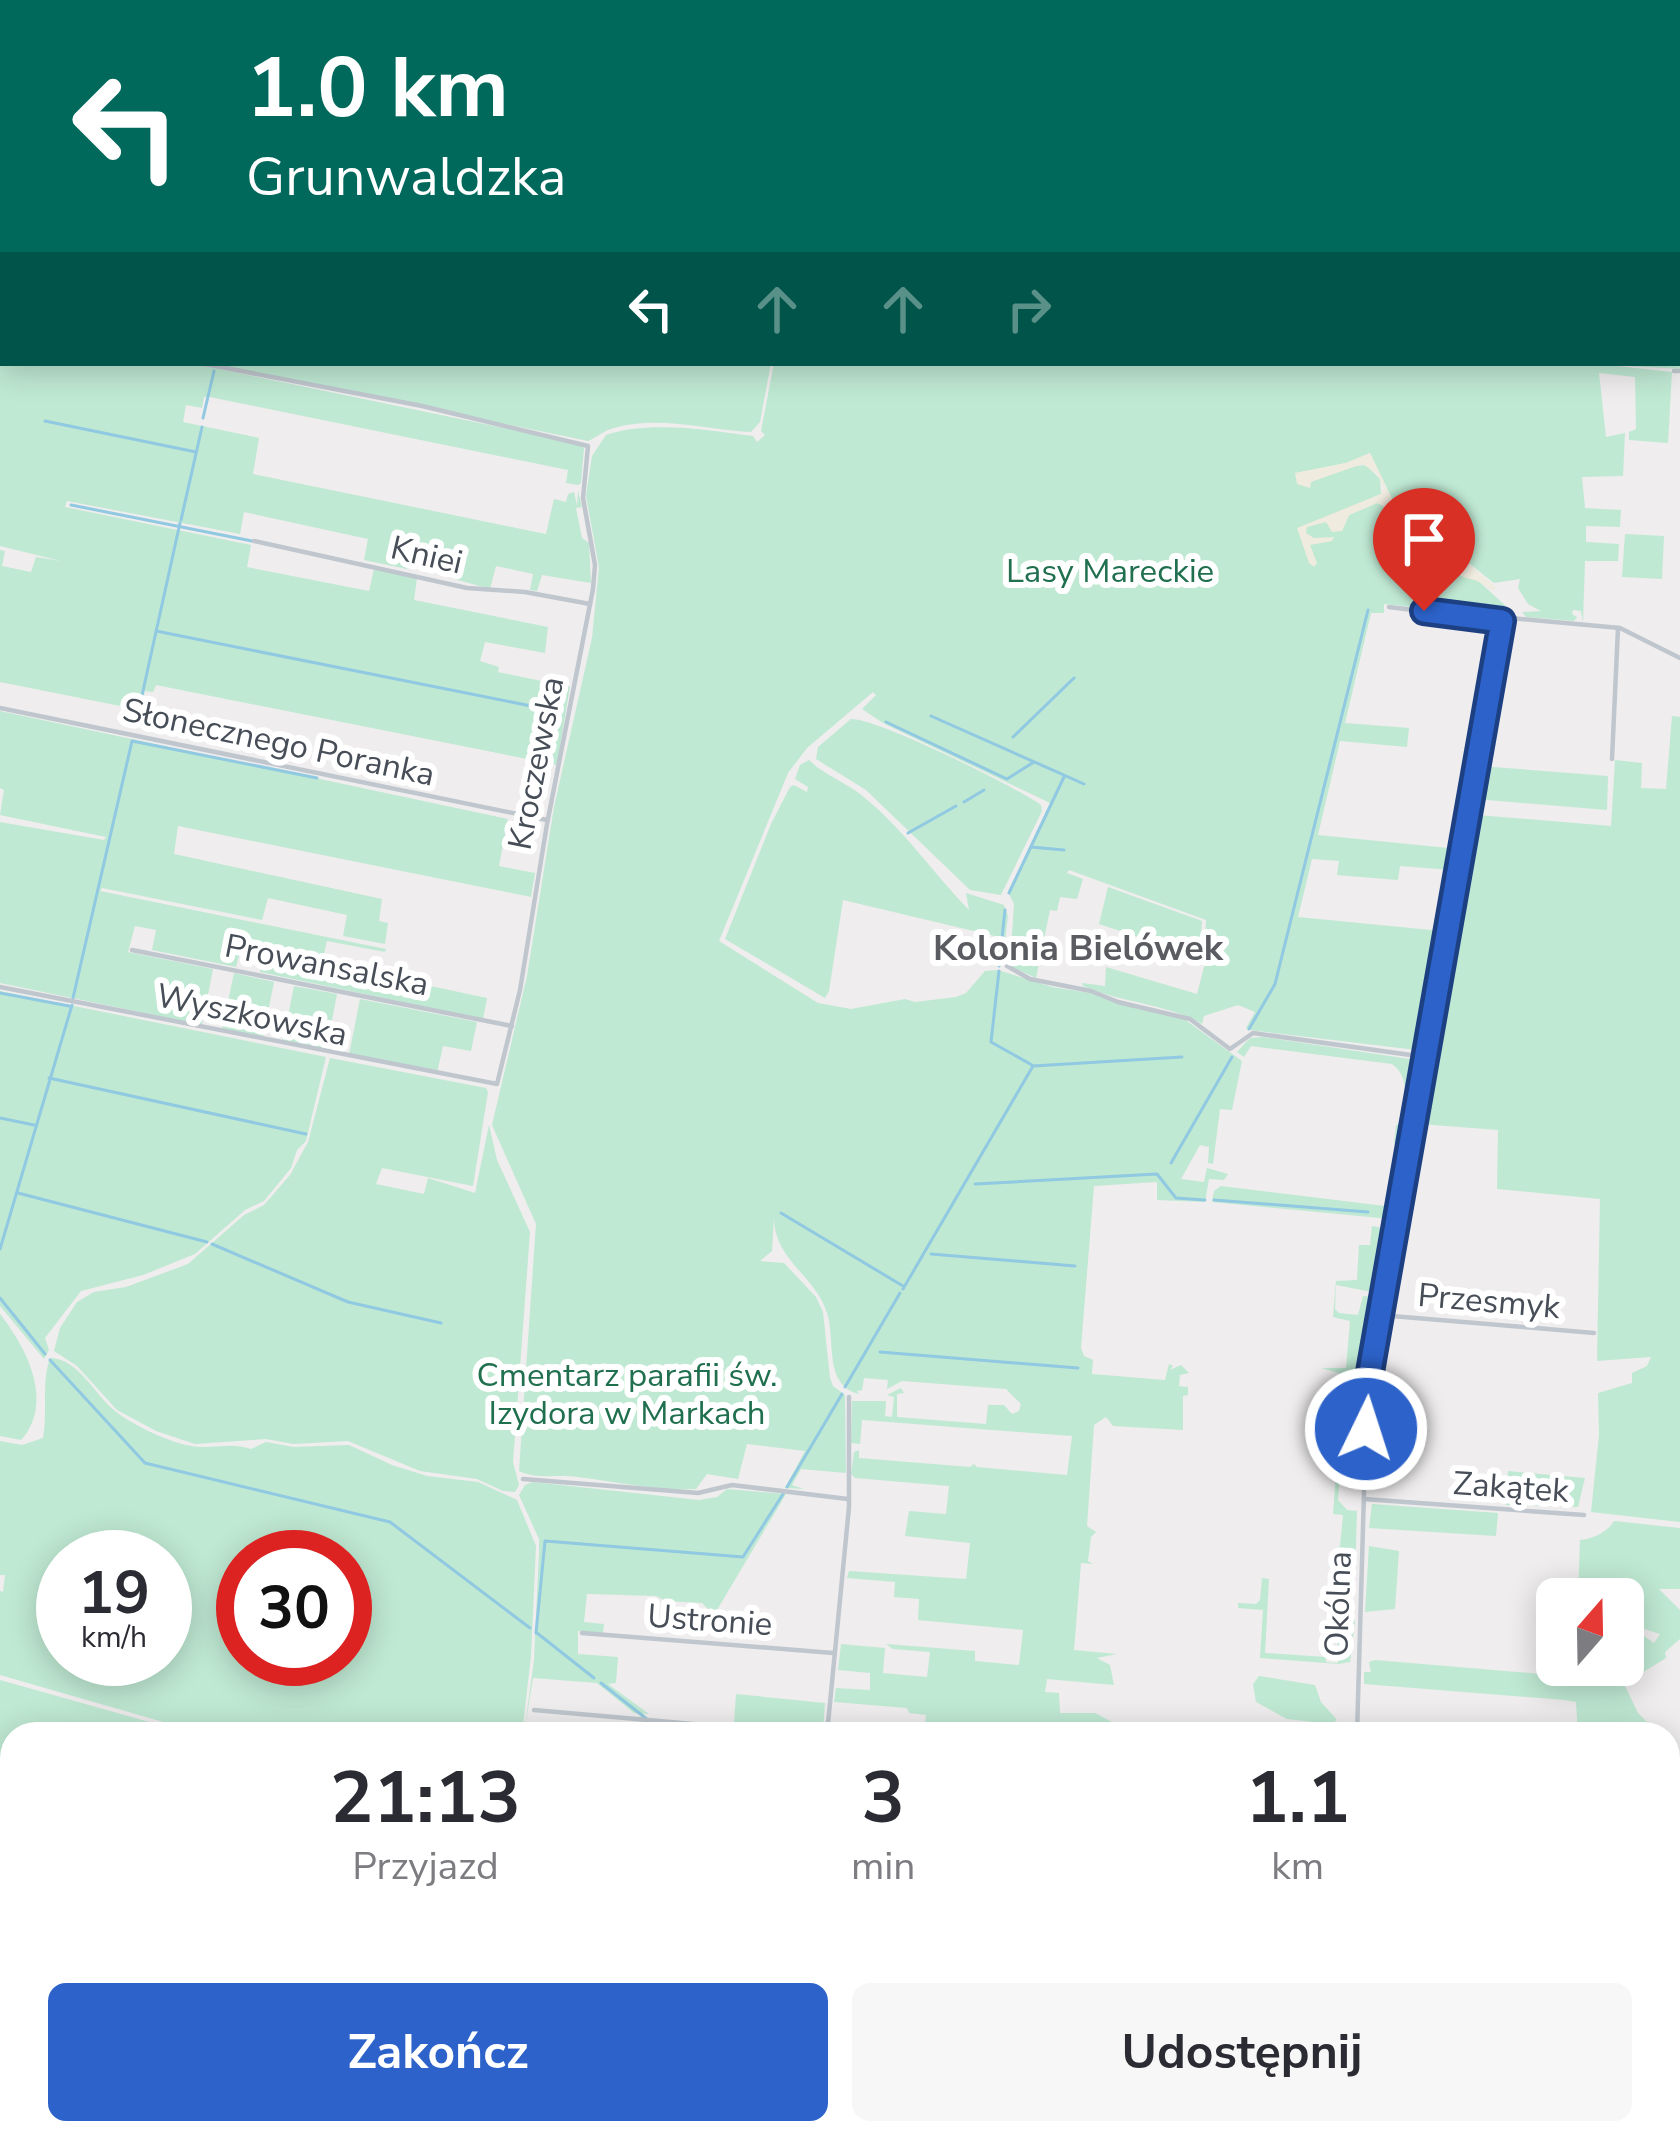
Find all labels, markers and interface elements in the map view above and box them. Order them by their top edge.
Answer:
text: 1.0 km [246,31,509,146]
icon: left [48,48,204,204]
text: Grunwaldzka [246,140,566,214]
icon: left [618,276,684,342]
icon: ahead [744,276,810,342]
icon: ahead [870,276,936,342]
icon: right [996,276,1062,342]
pin [1373,488,1475,611]
icon: arrive [1391,506,1457,572]
street label: Kniei [386,525,467,586]
park label: Lasy Mareckie [1006,549,1214,594]
street label: Kroczewska [498,673,575,854]
street label: Słonecznego Poranka [119,687,439,798]
street label: Prowansalska [221,924,432,1007]
district label: Kolonia Bielówek [933,924,1224,973]
street label: Wyszkowska [152,973,351,1058]
street label: Przesmyk [1416,1273,1562,1330]
park label: Cmentarz parafii św. Izydora w Markach [476,1353,778,1436]
position arrow [1303,1366,1429,1492]
street label: Zakątek [1452,1461,1571,1514]
speed limit sign: 30 [216,1530,372,1686]
street label: Okólna [1314,1550,1363,1658]
text: 19 [78,1552,150,1634]
north arrow [1536,1578,1644,1686]
map controls [1536,1578,1644,1686]
street label: Ustronie [646,1594,774,1647]
text: km/h [81,1617,147,1658]
text: 21:13 [330,1749,521,1847]
text: 3 [862,1749,905,1847]
text: 1.1 [1246,1749,1350,1847]
text: Przyjazd [352,1840,499,1893]
text: min [851,1840,915,1893]
text: km [1271,1840,1324,1893]
button: Zakończ [48,1983,828,2121]
button: Udostępnij [852,1983,1632,2121]

